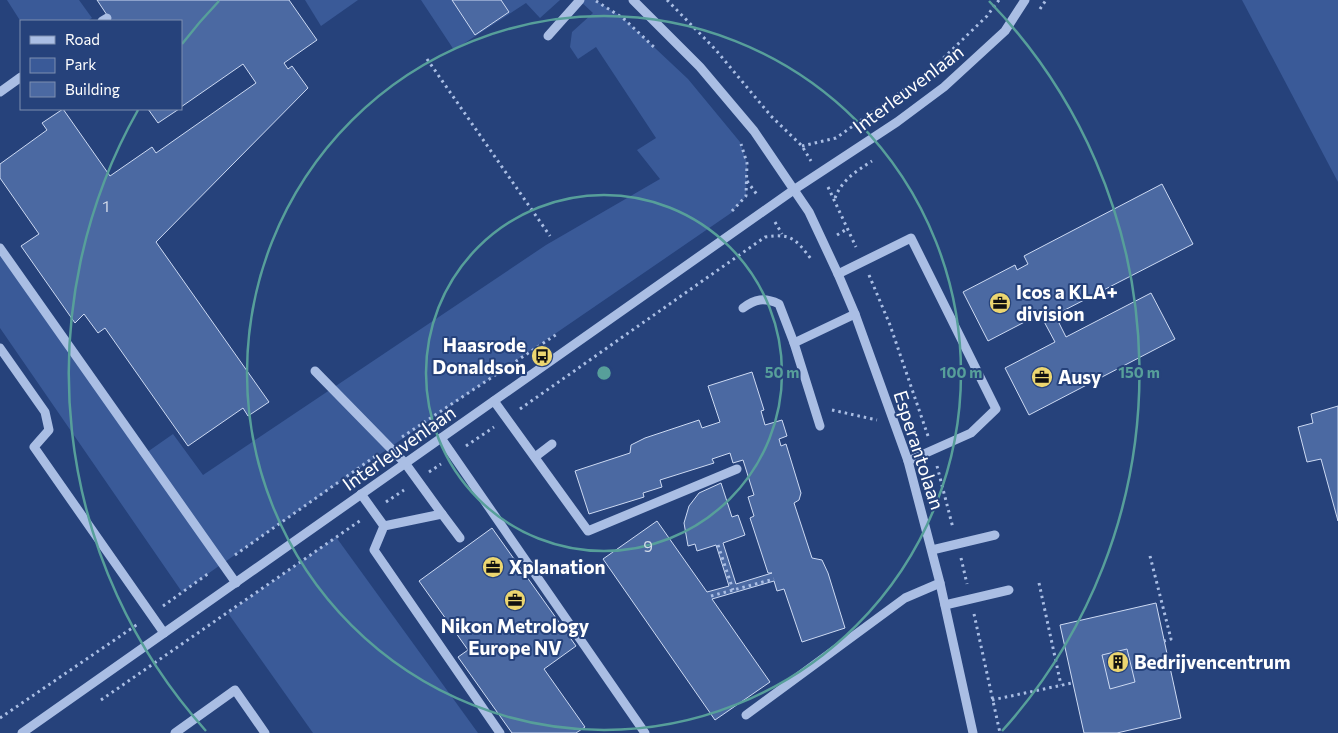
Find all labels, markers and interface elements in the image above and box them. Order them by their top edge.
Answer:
legend [20,20,182,110]
text: Road [65,30,100,48]
street label: Interleuvenlaan [848,39,968,138]
text: Park [65,55,96,73]
text: Building [65,80,120,98]
house number: 1 [103,196,109,215]
place label: Icos a KLA+ division [1016,280,1118,325]
office icon: Icos a KLA+ division [988,291,1012,315]
place label: Haasrode Donaldson [432,333,526,378]
bus stop icon: Haasrode Donaldson [530,344,554,368]
text: 50 m [765,363,799,381]
text: 100 m [940,363,982,381]
text: 150 m [1118,363,1160,381]
centre of rings [595,364,613,382]
office icon: Ausy [1030,365,1054,389]
place label: Ausy [1058,365,1102,388]
street label: Esperantolaan [889,387,950,512]
street label: Interleuvenlaan [338,400,460,495]
house number: 9 [643,536,653,555]
office icon: Xplanation [481,555,505,579]
place label: Xplanation [509,555,606,578]
office icon: Nikon Metrology Europe NV [503,588,527,612]
place label: Nikon Metrology Europe NV [441,614,590,659]
building icon: Bedrijvencentrum [1106,650,1130,674]
place label: Bedrijvencentrum [1134,650,1291,673]

